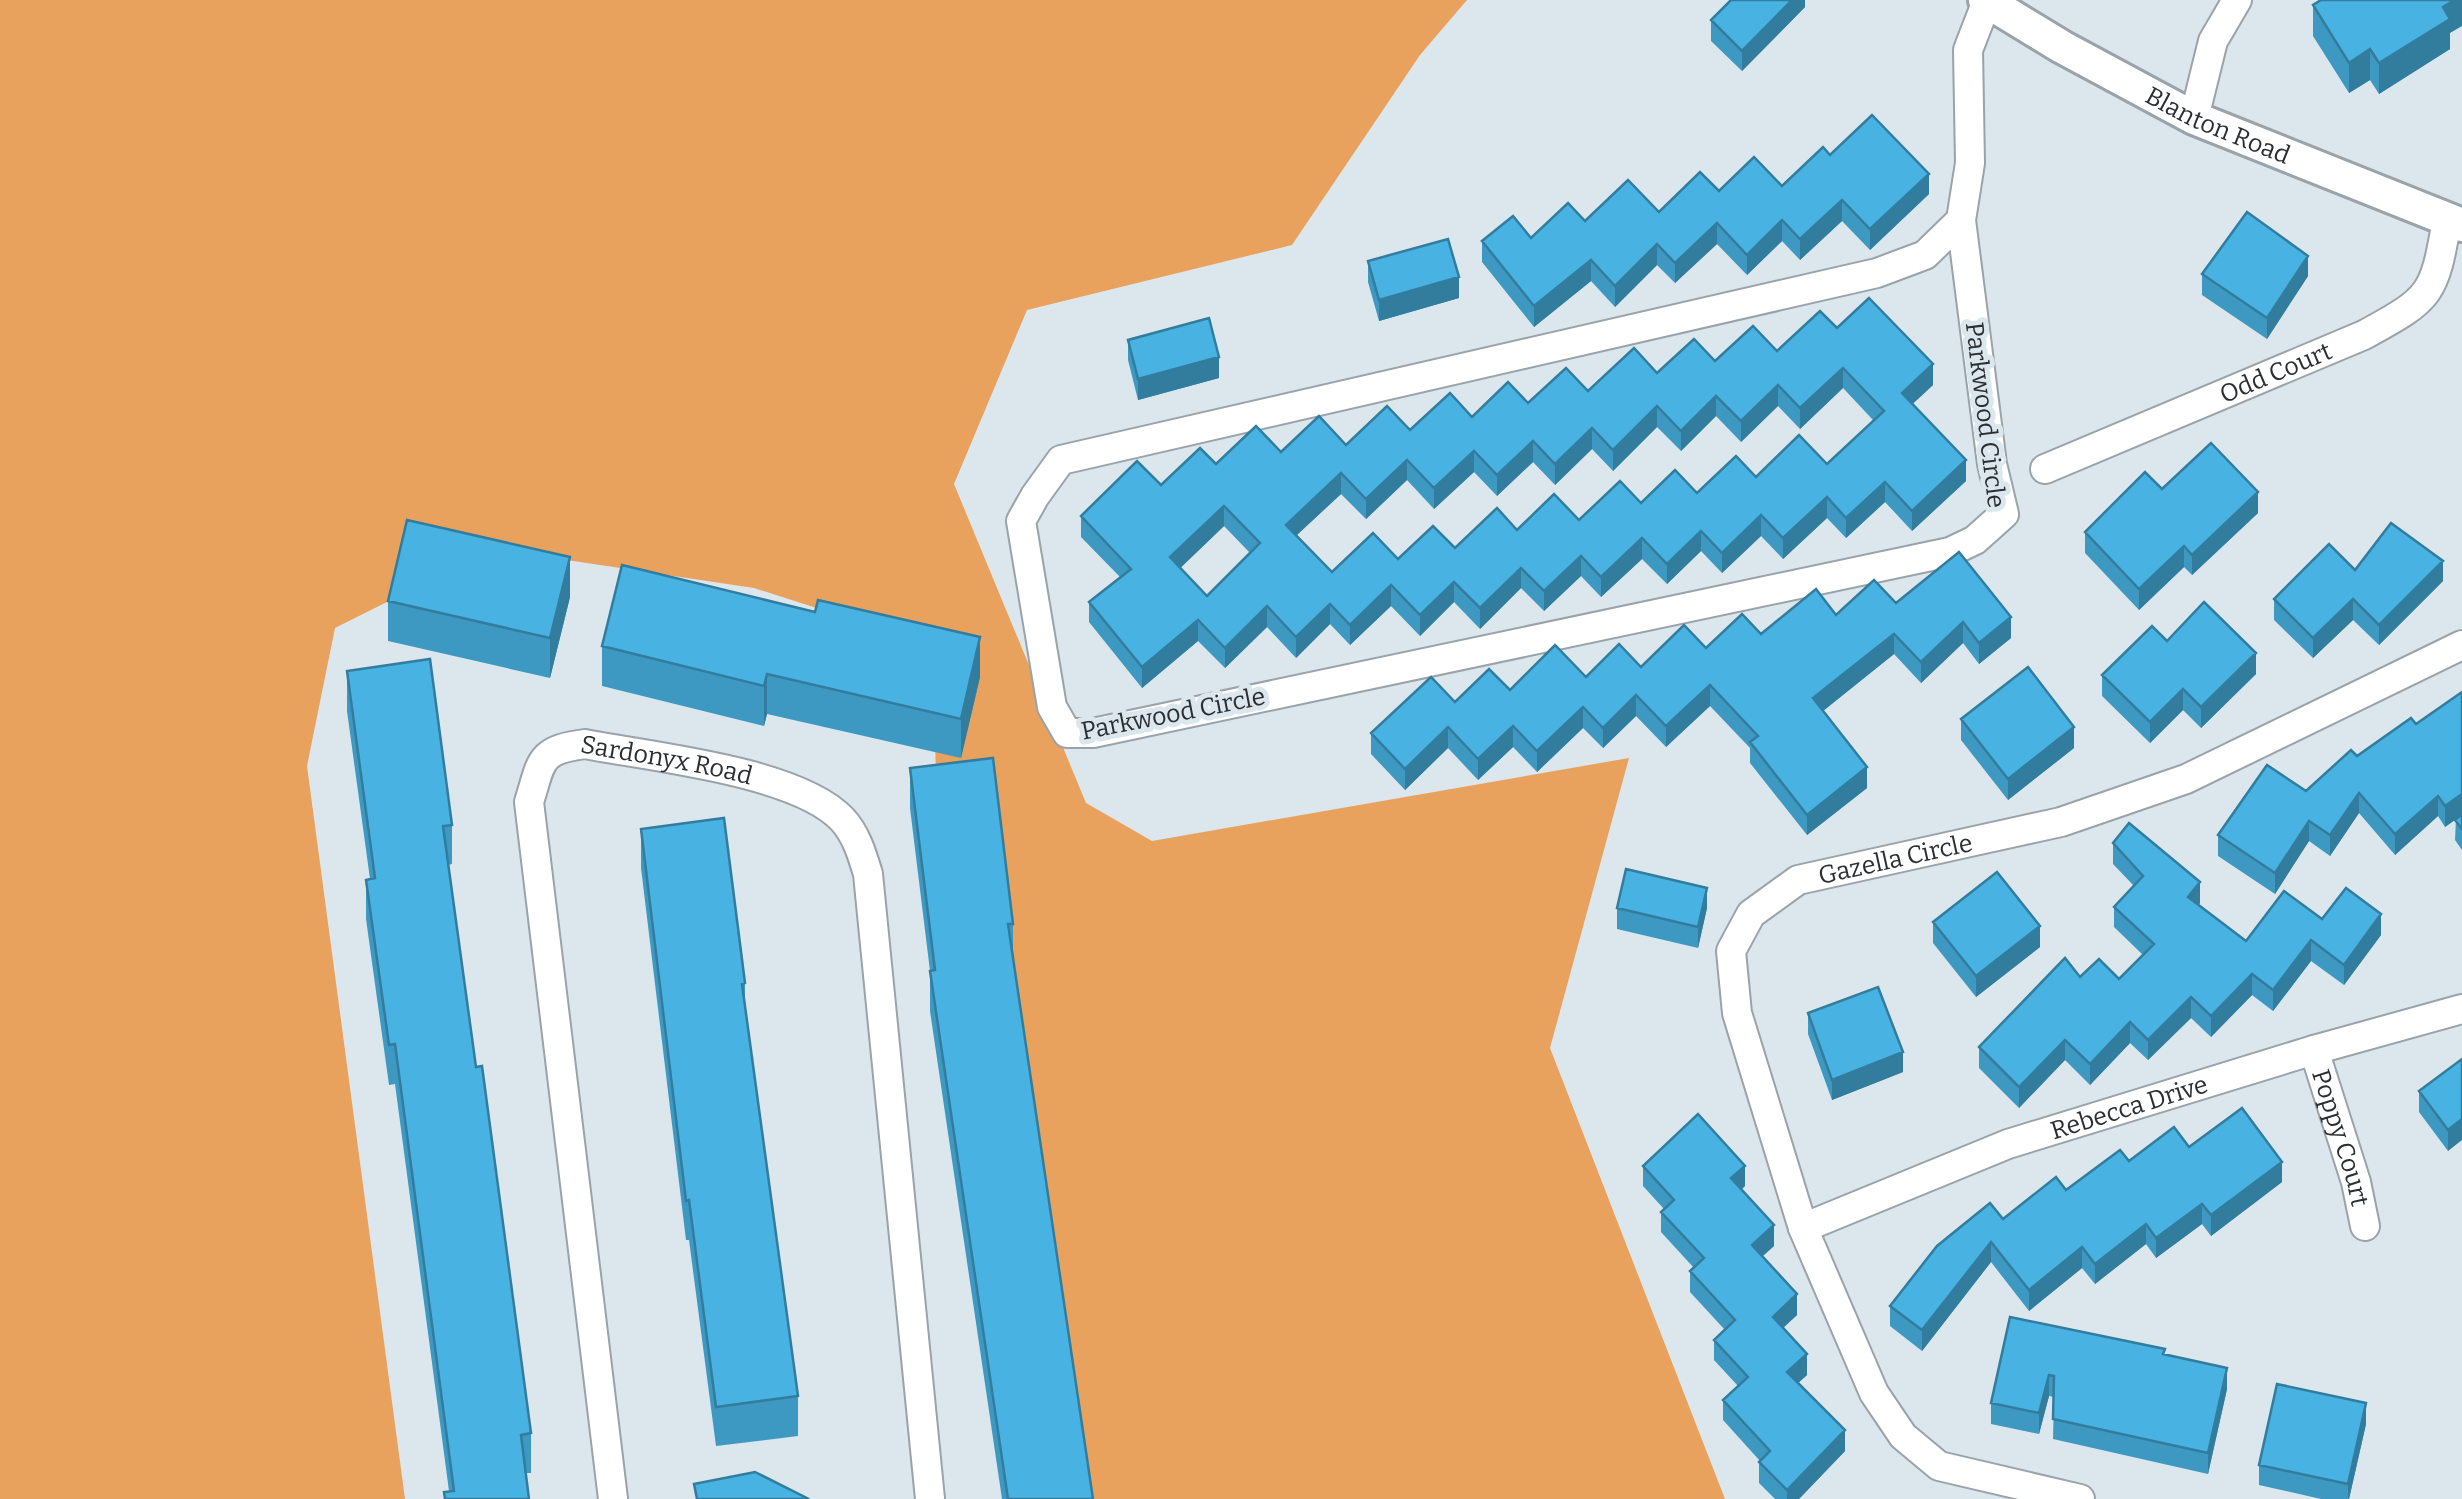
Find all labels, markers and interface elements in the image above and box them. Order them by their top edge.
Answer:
street label: Blanton Road [2140,81,2294,171]
street label: Parkwood Circle [1959,320,2011,510]
street label: Odd Court [2215,336,2336,410]
street label: Parkwood Circle [1079,681,1268,747]
street label: Sardonyx Road [578,730,756,791]
street label: Gazella Circle [1816,828,1975,891]
street label: Poppy Court [2305,1066,2375,1209]
street label: Rebecca Drive [2047,1070,2211,1146]

